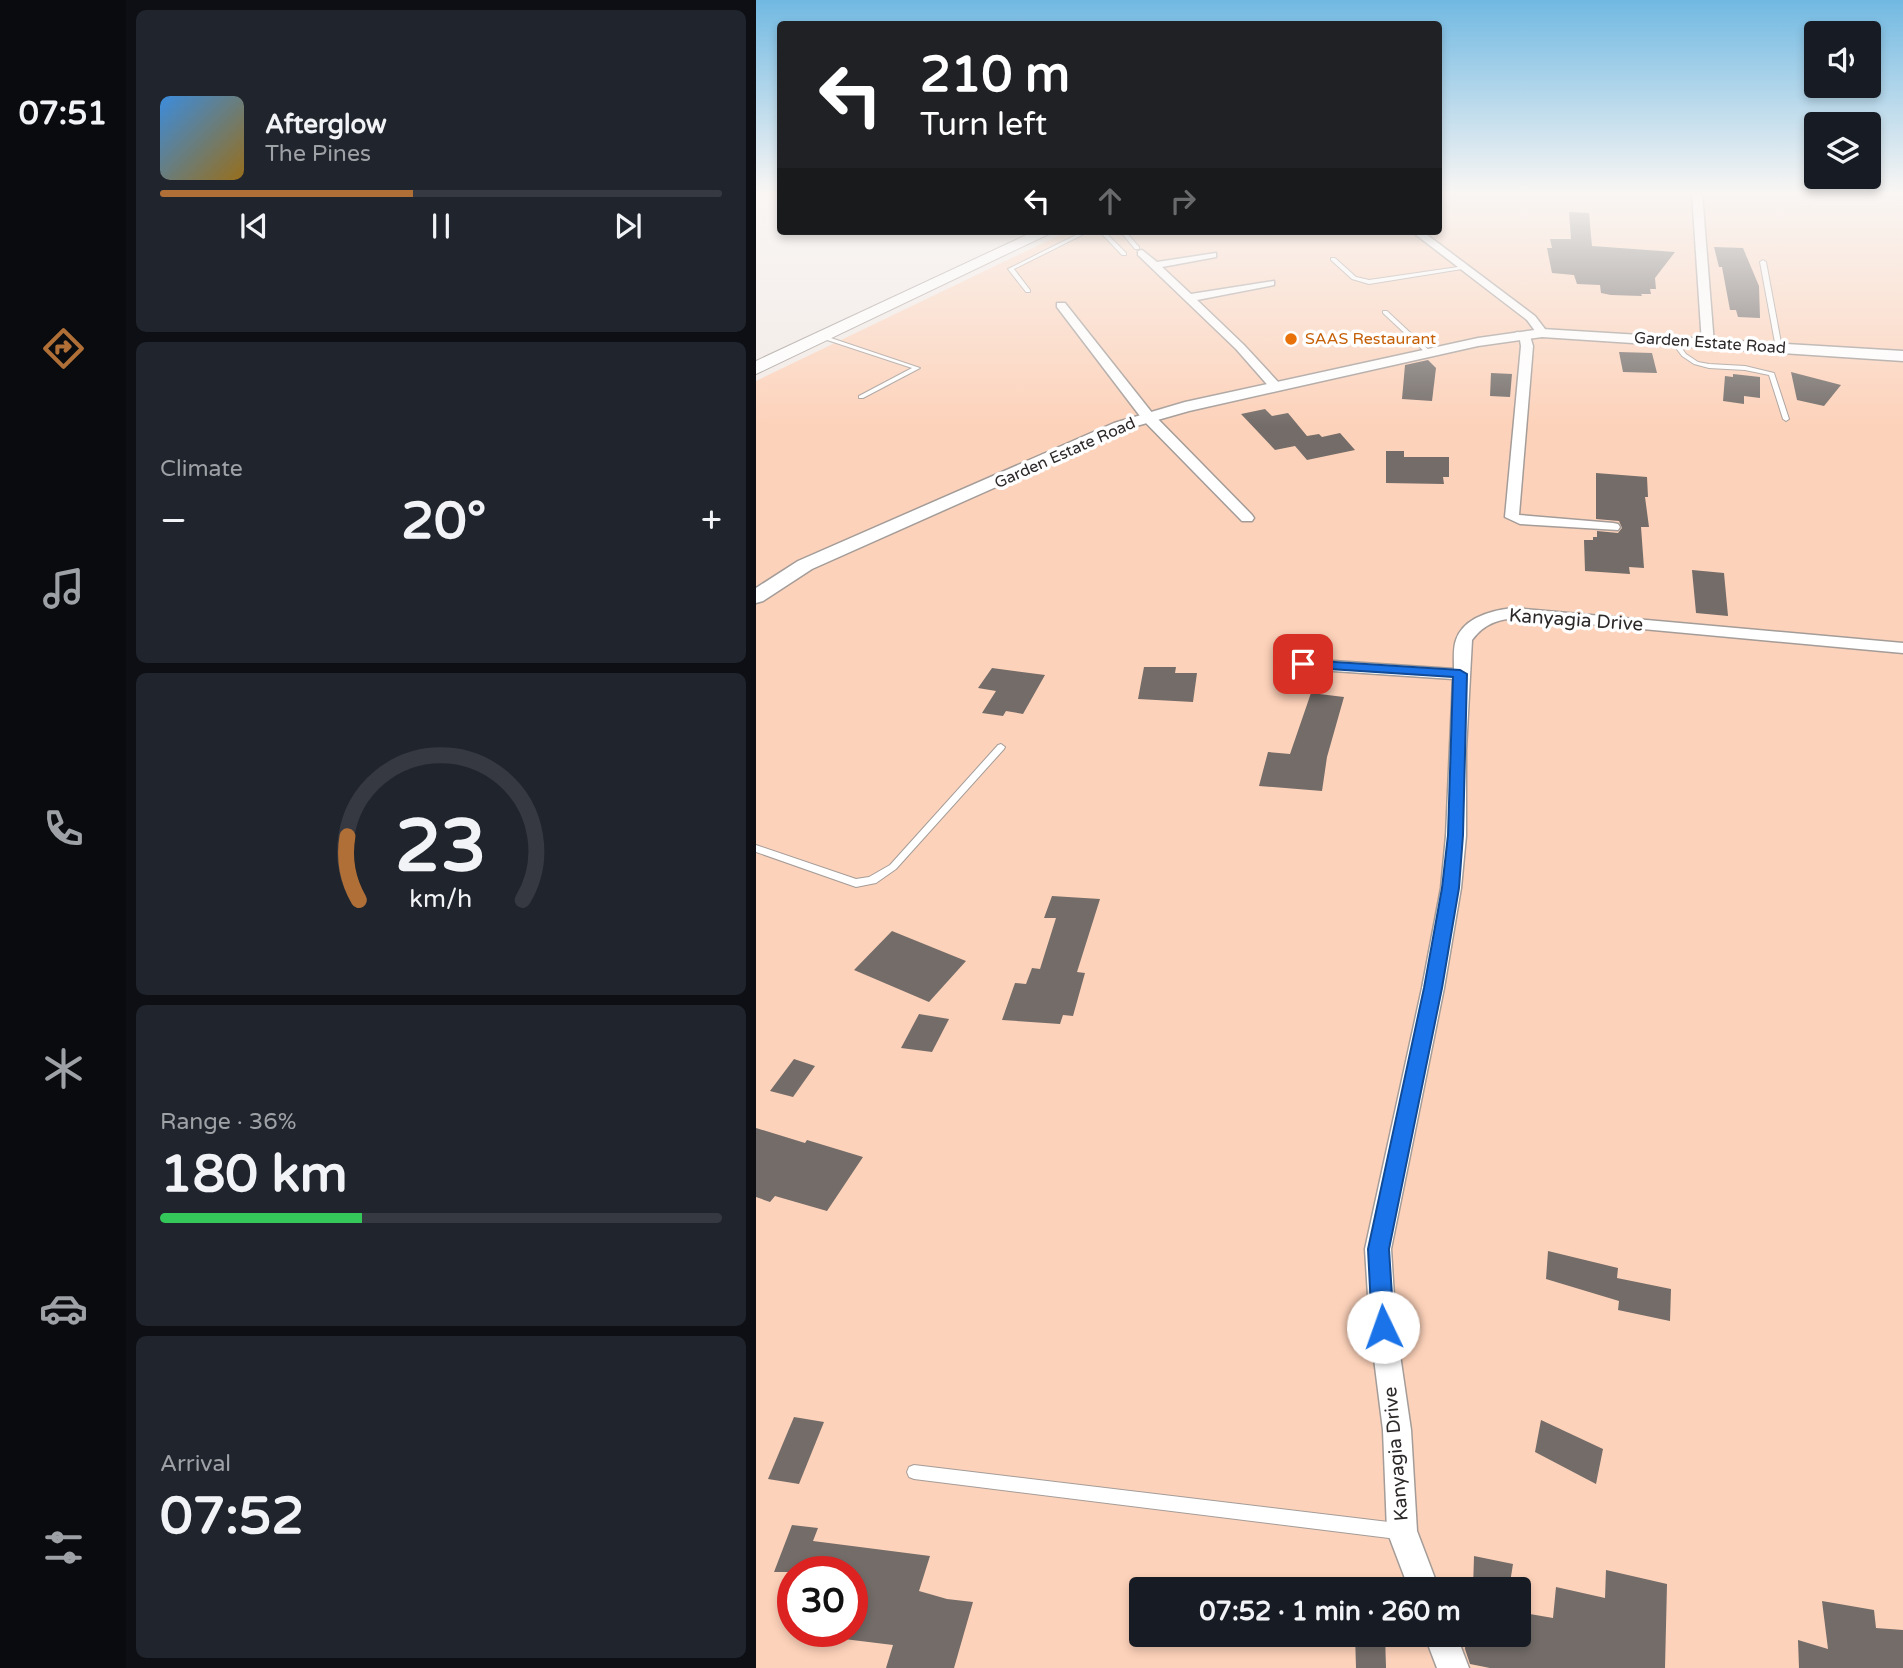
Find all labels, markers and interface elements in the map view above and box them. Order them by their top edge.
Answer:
map controls [1804,21,1881,189]
button: sound [1804,21,1881,98]
text: 210 m [920,46,1070,105]
icon: left [805,49,896,140]
text: 07:51 [19,95,107,133]
text: Turn left [920,106,1047,144]
text: Afterglow [265,109,387,140]
button: layers [1804,112,1881,189]
text: The Pines [265,140,371,168]
icon: left [1018,182,1056,220]
icon: ahead [1091,182,1129,220]
icon: right [1164,182,1202,220]
icon: previous [235,207,273,245]
icon: pause [422,207,460,245]
icon: next [609,207,647,245]
icon: directions [39,324,88,373]
street label: Garden Estate Road [1633,328,1787,358]
place label: SAAS Restaurant [1305,329,1436,349]
marker: SAAS Restaurant [1283,331,1299,347]
street label: Garden Estate Road [991,413,1139,493]
text: Climate [160,455,243,483]
text: 20° [401,490,486,553]
text: − [160,498,187,544]
text: + [701,498,722,544]
icon: music [39,564,88,613]
street label: Kanyagia Drive [1508,604,1644,636]
pin [1273,634,1333,694]
icon: arrive [1284,645,1322,683]
text: 23 [395,803,487,891]
icon: phone [39,804,88,853]
text: km/h [410,884,472,914]
icon: climate [39,1044,88,1093]
text: Range · 36% [160,1108,296,1136]
text: 180 km [160,1143,348,1206]
icon: car [39,1284,88,1333]
position arrow [1346,1290,1420,1364]
street label: Kanyagia Drive [1379,1386,1413,1522]
text: Arrival [160,1450,231,1478]
text: 07:52 [160,1485,304,1548]
icon: filters [39,1523,88,1572]
speed limit sign: 30 [777,1556,868,1647]
text: 07:52 · 1 min · 260 m [1199,1596,1461,1627]

